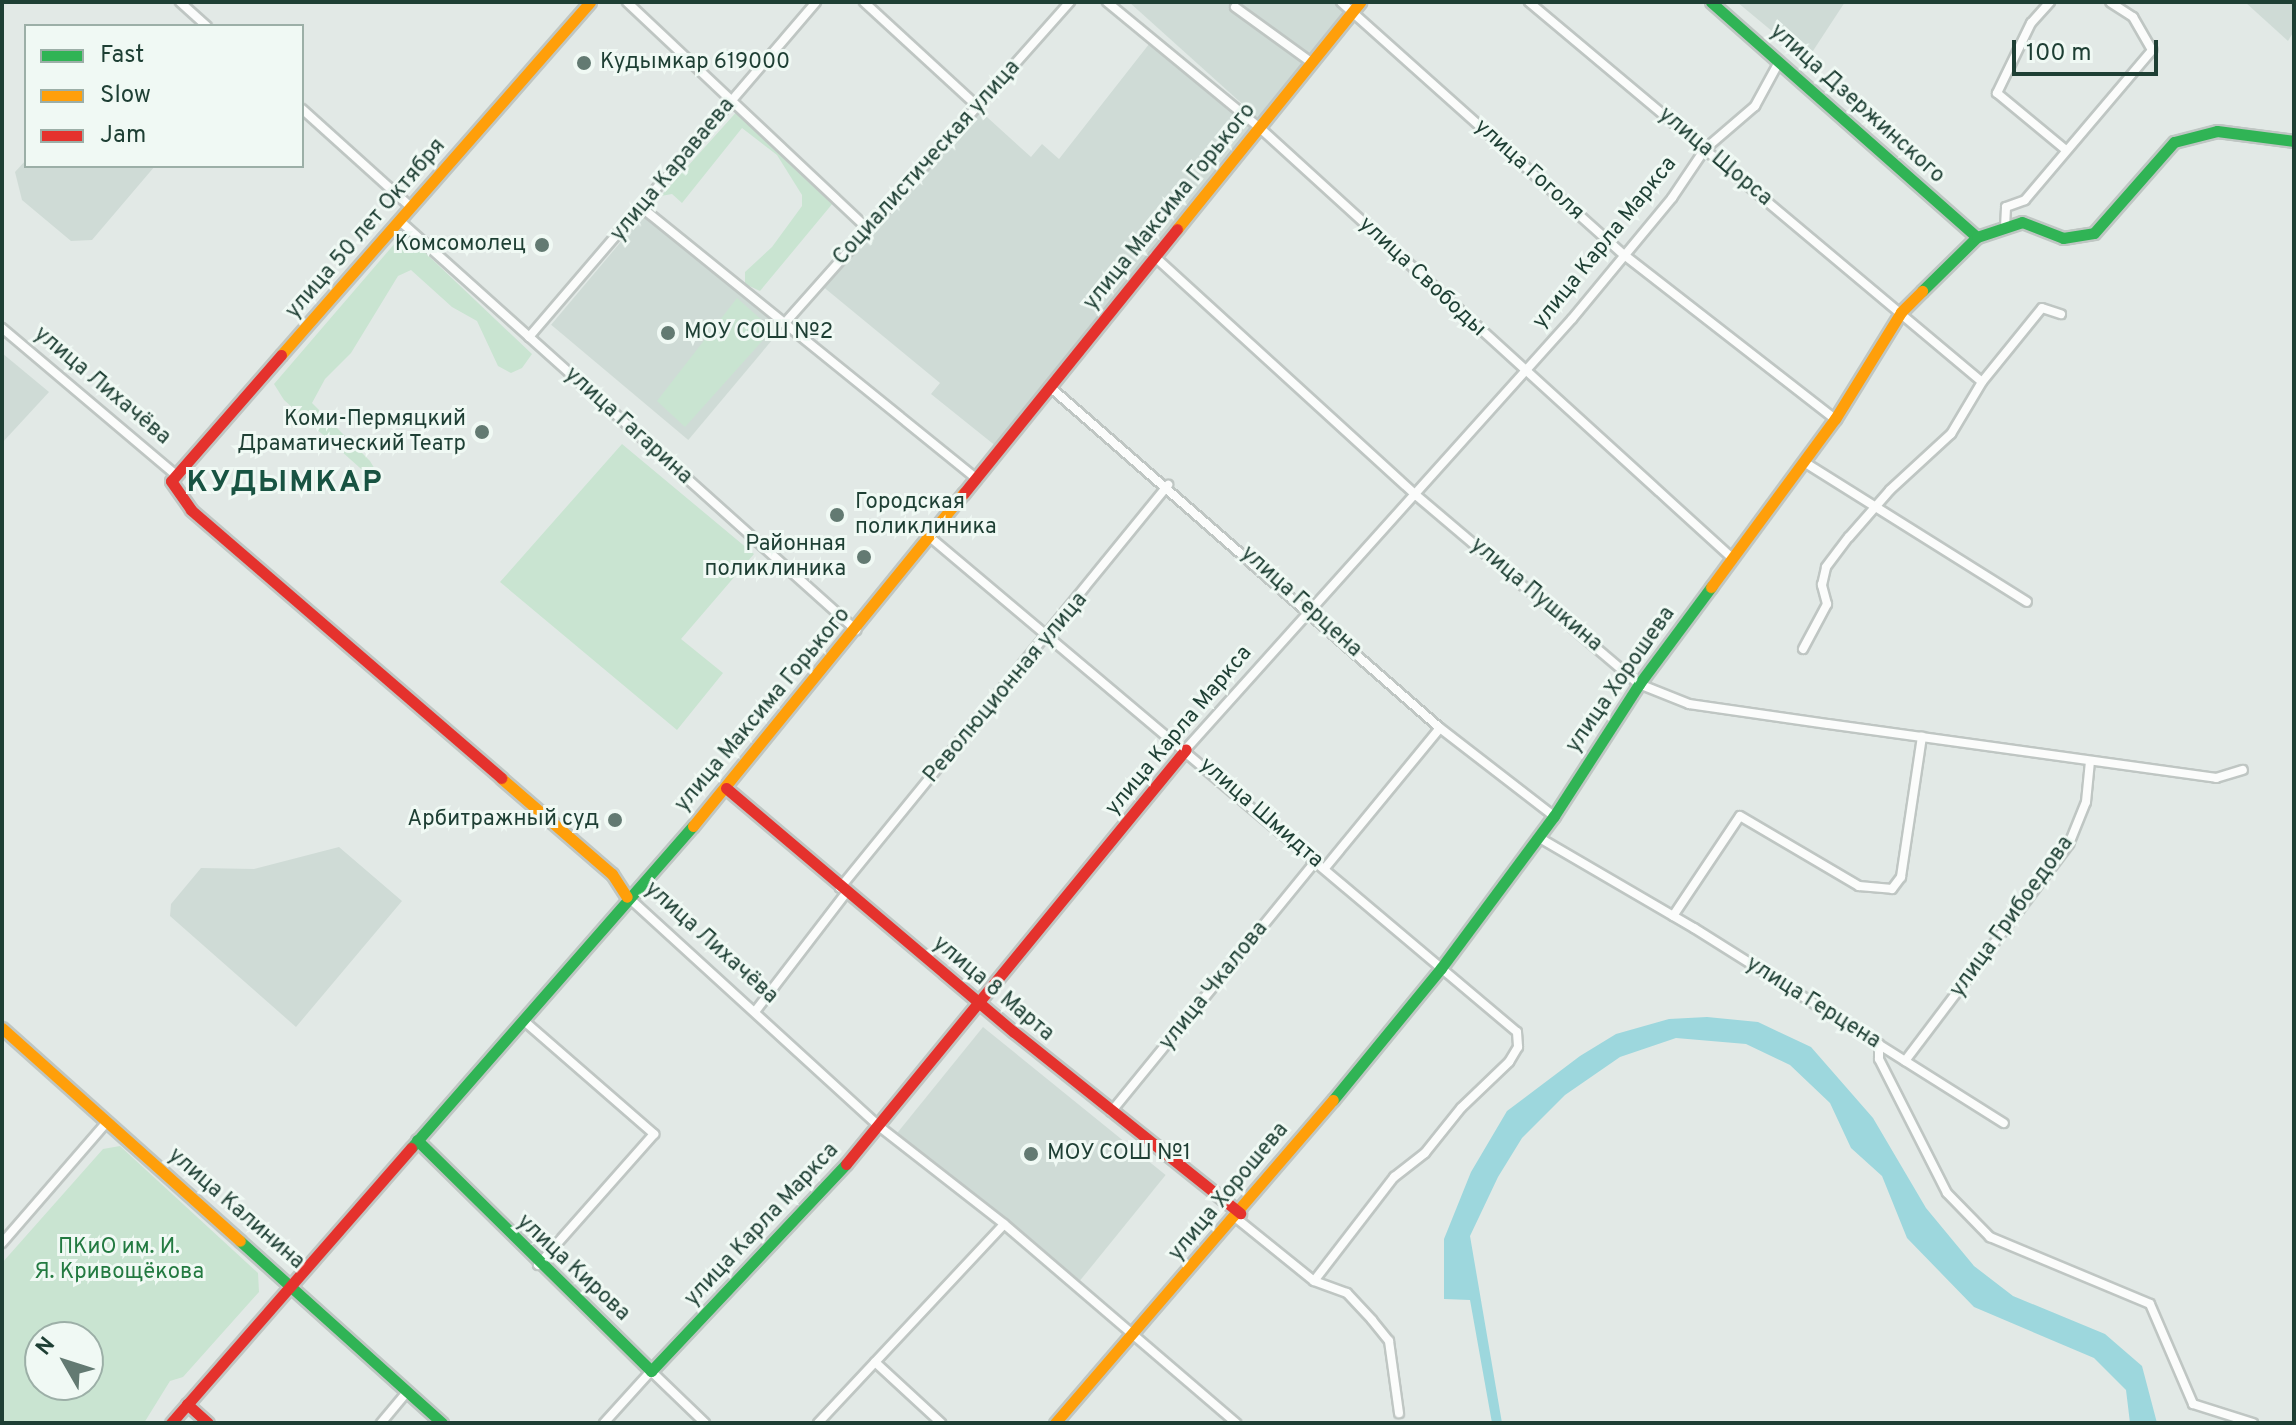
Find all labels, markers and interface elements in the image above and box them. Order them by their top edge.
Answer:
street label: улица Дзержинского [1764,19,1950,189]
legend [24,24,304,168]
scale bar [2016,24,2162,74]
text: 100 m [2026,39,2092,69]
text: Fast [100,41,144,71]
place label: Кудымкар 619000 [600,50,790,76]
marker: Кудымкар 619000 [575,54,593,72]
street label: Социалистическая улица [828,55,1026,271]
text: Slow [100,81,151,111]
street label: улица Караваева [605,93,741,247]
street label: улица Максима Горького [1078,98,1262,316]
street label: улица Щорса [1653,102,1777,212]
street label: улица Гоголя [1469,114,1589,226]
text: Jam [100,121,146,151]
street label: улица 50 лет Октября [281,133,451,325]
street label: улица Карла Маркса [1527,152,1683,334]
street label: улица Свободы [1353,211,1491,343]
place label: Комсомолец [395,232,526,258]
marker: Комсомолец [533,236,551,254]
place label: МОУ СОШ №2 [684,320,834,346]
street label: улица Лихачёва [28,321,176,451]
marker: МОУ СОШ №2 [659,324,677,342]
street label: улица Гагарина [559,362,697,490]
place label: Коми-Пермяцкий Драматический Театр [236,406,466,458]
marker: Коми-Пермяцкий Драматический Театр [473,423,491,441]
district label: КУДЫМКАР [187,466,383,502]
place label: Городская поликлиника [855,489,997,540]
marker: Городская поликлиника [826,504,848,526]
place label: Районная поликлиника [704,531,846,582]
street label: улица Пушкина [1465,532,1607,658]
street label: улица Герцена [1235,541,1367,663]
marker: Районная поликлиника [853,546,875,568]
street label: Революционная улица [919,587,1093,789]
street label: улица Максима Горького [670,602,856,818]
street label: улица Хорошева [1561,602,1681,758]
street label: улица Карла Маркса [1100,641,1258,821]
street label: улица Шмидта [1194,752,1328,874]
place label: Арбитражный суд [407,807,599,833]
marker: Арбитражный суд [606,811,624,829]
street label: улица Грибоедова [1945,831,2079,1003]
street label: улица Лихачёва [639,876,783,1010]
street label: улица Чкалова [1154,916,1274,1056]
street label: улица 8 Марта [927,931,1059,1047]
street label: улица Герцена [1741,951,1885,1055]
street label: улица Хорошева [1163,1117,1295,1267]
street label: улица Карла Маркса [679,1138,845,1312]
place label: МОУ СОШ №1 [1047,1141,1192,1167]
street label: улица Калинина [162,1143,310,1275]
marker: МОУ СОШ №1 [1022,1145,1040,1163]
street label: улица Кирова [511,1209,635,1327]
park label: ПКиО им. И. Я. Кривощёкова [34,1234,204,1286]
north arrow [24,1321,104,1401]
text: N [31,1332,62,1361]

